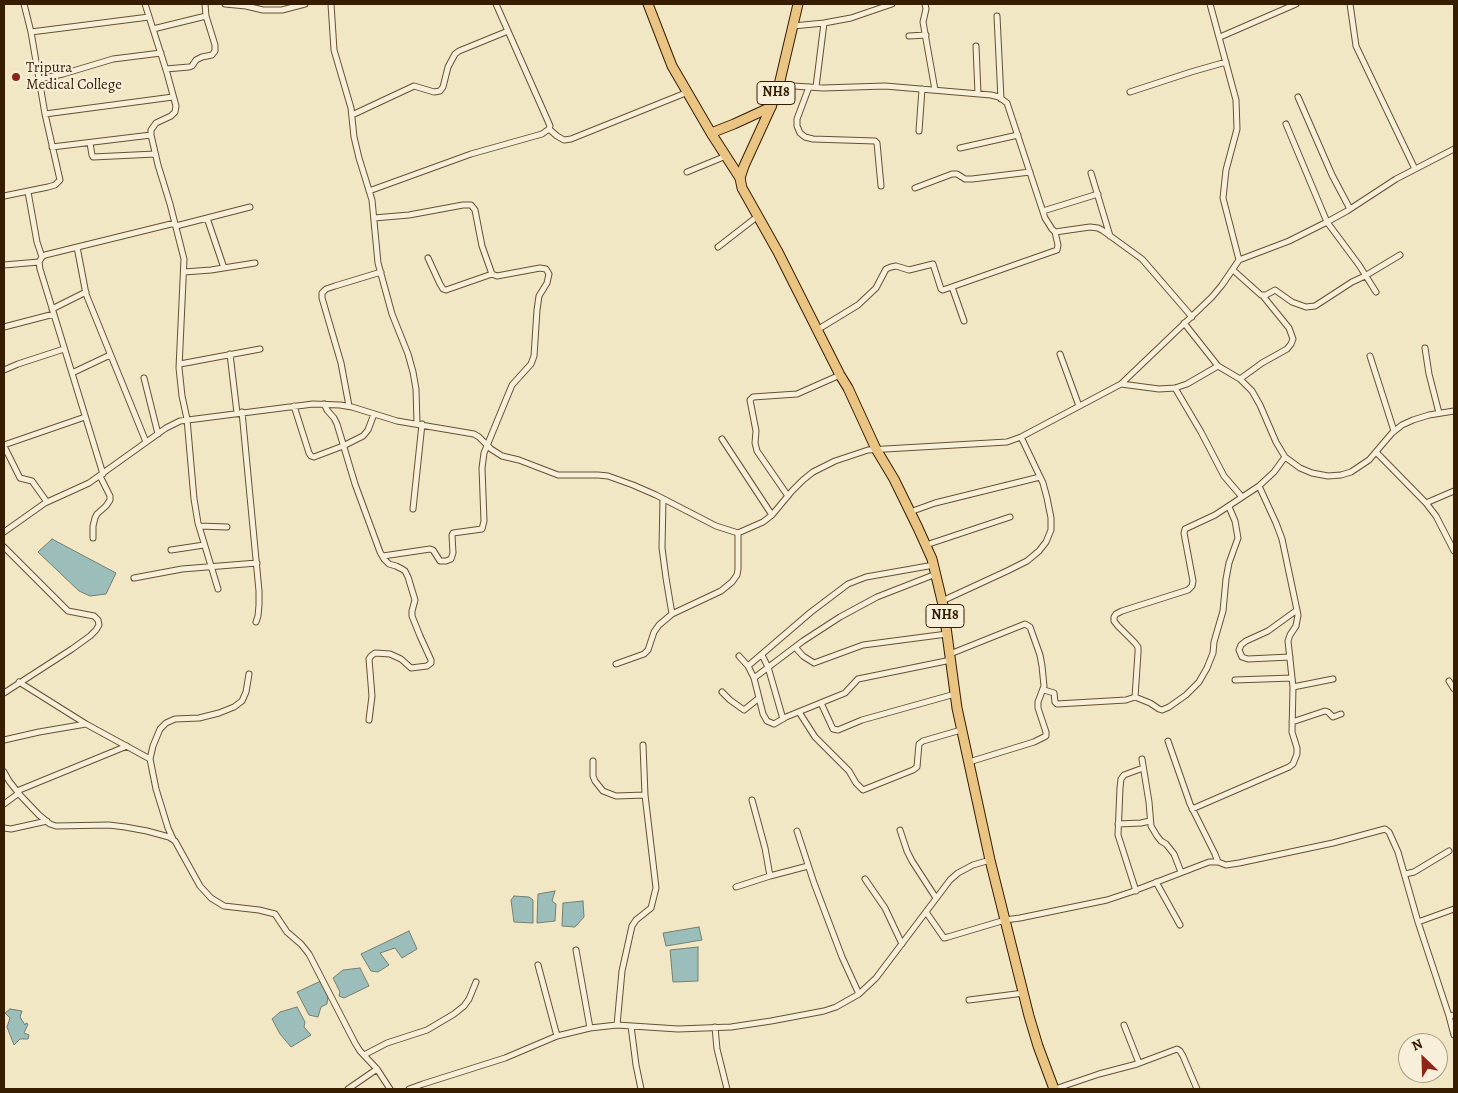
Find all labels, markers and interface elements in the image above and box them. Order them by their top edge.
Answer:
place label: Tripura Medical College [26,59,122,94]
marker: Tripura Medical College [10,71,22,83]
road number: NH8 [757,82,795,105]
road number: NH8 [926,604,964,628]
north arrow [1398,1033,1448,1083]
text: N [1409,1034,1426,1056]

